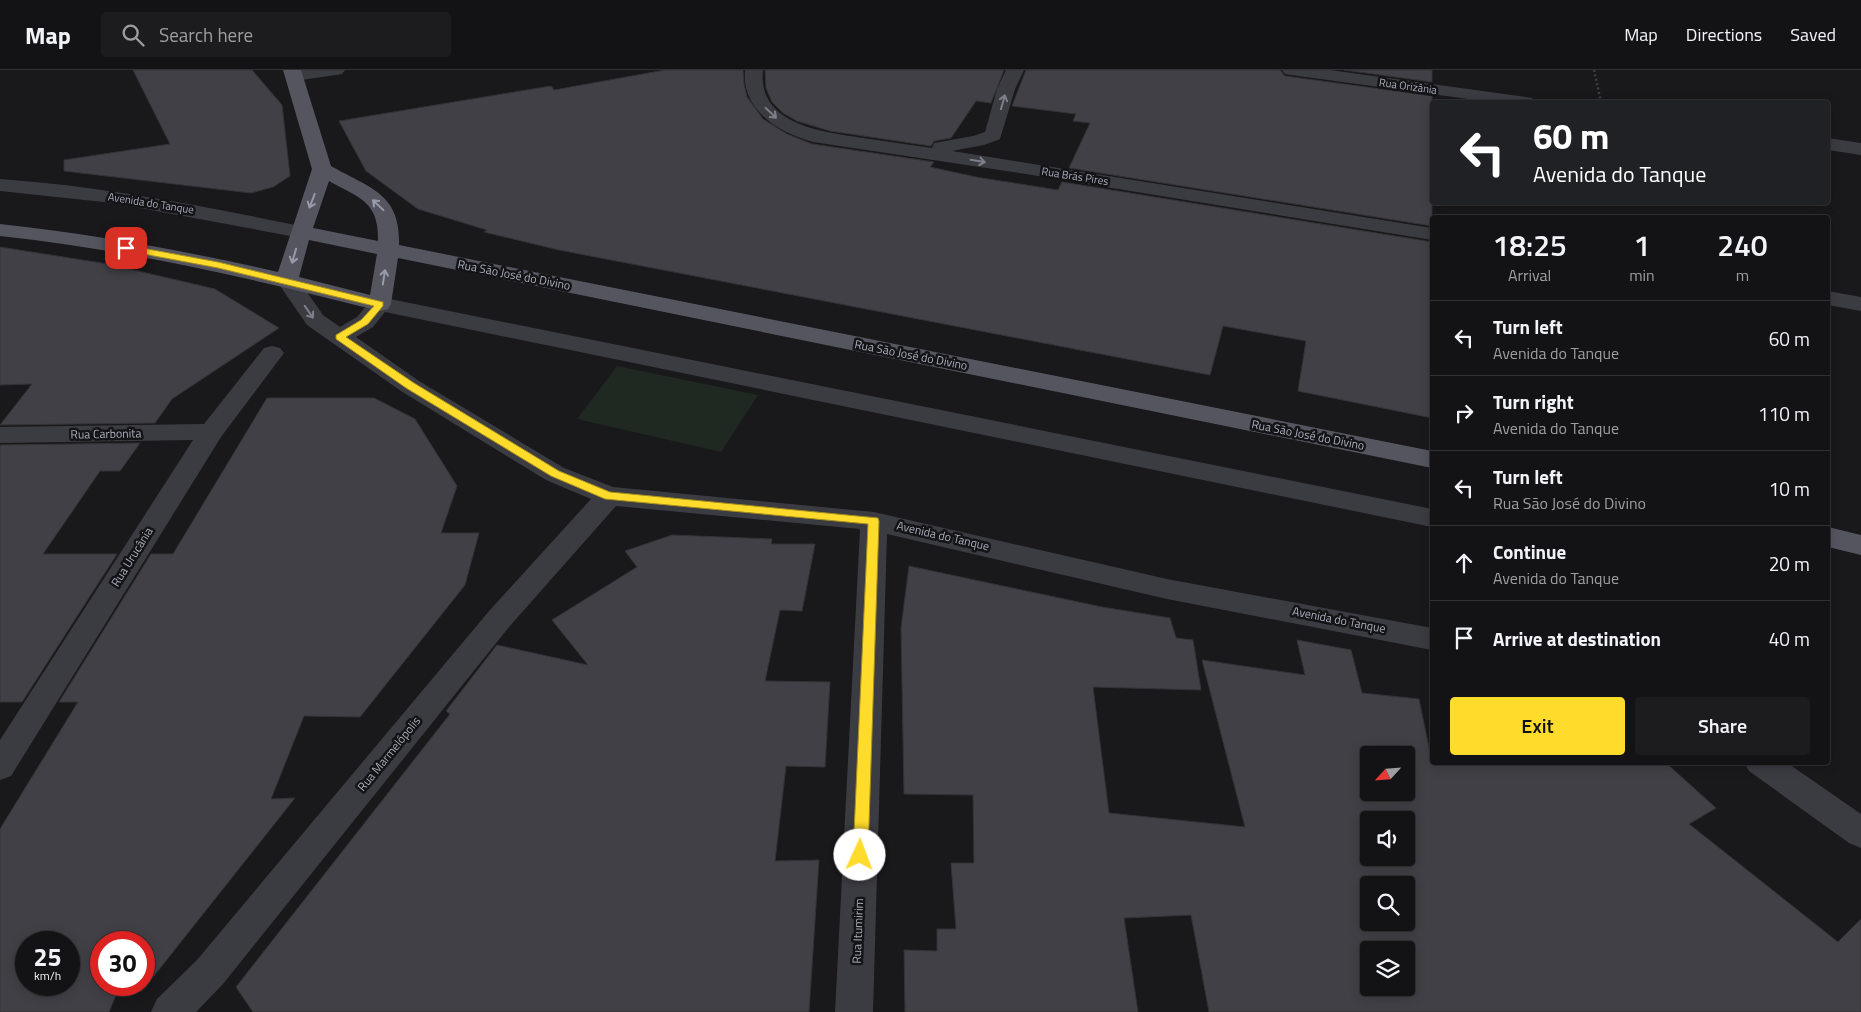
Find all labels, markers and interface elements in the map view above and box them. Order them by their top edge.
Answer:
search box [101,12,451,57]
text: Map [25,17,71,53]
text: Search here [159,20,253,49]
icon: search [119,21,147,49]
text: Map [1624,21,1658,48]
text: Directions [1686,21,1762,48]
text: Saved [1790,21,1836,48]
street label: Rua Orizânia [1378,74,1438,98]
one-way arrow [998,94,1008,110]
one-way arrow [765,107,777,119]
text: 60 m [1533,109,1609,163]
icon: left [1450,120,1515,185]
one-way arrow [969,156,985,166]
text: Avenida do Tanque [1533,157,1706,191]
street label: Rua Brás Pires [1040,163,1110,189]
street label: Avenida do Tanque [107,188,195,218]
one-way arrow [307,193,317,208]
one-way arrow [372,199,384,211]
text: 18:25 [1492,222,1567,268]
text: 1 [1634,222,1650,268]
text: 240 [1717,222,1768,268]
pin [105,227,147,269]
icon: arrive [112,234,140,262]
one-way arrow [288,248,298,264]
street label: Rua São José do Divino [456,254,572,295]
text: Arrival [1508,263,1551,287]
text: min [1629,263,1655,287]
text: m [1736,263,1749,287]
one-way arrow [380,270,390,286]
one-way arrow [304,305,314,319]
text: Turn left [1493,312,1563,341]
icon: left [1450,324,1478,352]
text: 60 m [1769,324,1810,353]
street label: Rua São José do Divino [853,334,969,375]
text: Avenida do Tanque [1493,341,1619,365]
text: Turn right [1493,387,1574,416]
icon: right [1450,399,1478,427]
text: 110 m [1758,399,1810,428]
street label: Rua São José do Divino [1250,414,1366,455]
text: Avenida do Tanque [1493,416,1619,440]
street label: Rua Carbonita [70,423,142,444]
text: Turn left [1493,462,1563,491]
icon: left [1450,474,1478,502]
text: 10 m [1769,474,1810,503]
text: Rua São José do Divino [1493,491,1646,515]
street label: Avenida do Tanque [895,516,991,555]
street label: Rua Urucânia [106,523,157,590]
text: Continue [1493,537,1566,566]
icon: ahead [1450,549,1478,577]
text: 20 m [1769,549,1810,578]
text: Avenida do Tanque [1493,566,1619,590]
street label: Avenida do Tanque [1291,601,1387,638]
icon: arrive [1450,624,1478,652]
text: Arrive at destination [1493,624,1661,653]
text: 40 m [1769,624,1810,653]
button: Exit [1450,697,1625,755]
button: Share [1635,697,1810,755]
street label: Rua Marmelópolis [352,712,425,795]
north arrow [1360,746,1415,801]
map controls [1360,746,1415,996]
button: sound [1360,811,1415,866]
position arrow [833,828,885,880]
button: search [1360,876,1415,931]
street label: Rua Itumirim [847,898,868,964]
speed limit sign: 30 [90,931,155,996]
text: 25 [33,938,62,976]
button: layers [1360,941,1415,996]
text: km/h [34,966,61,985]

